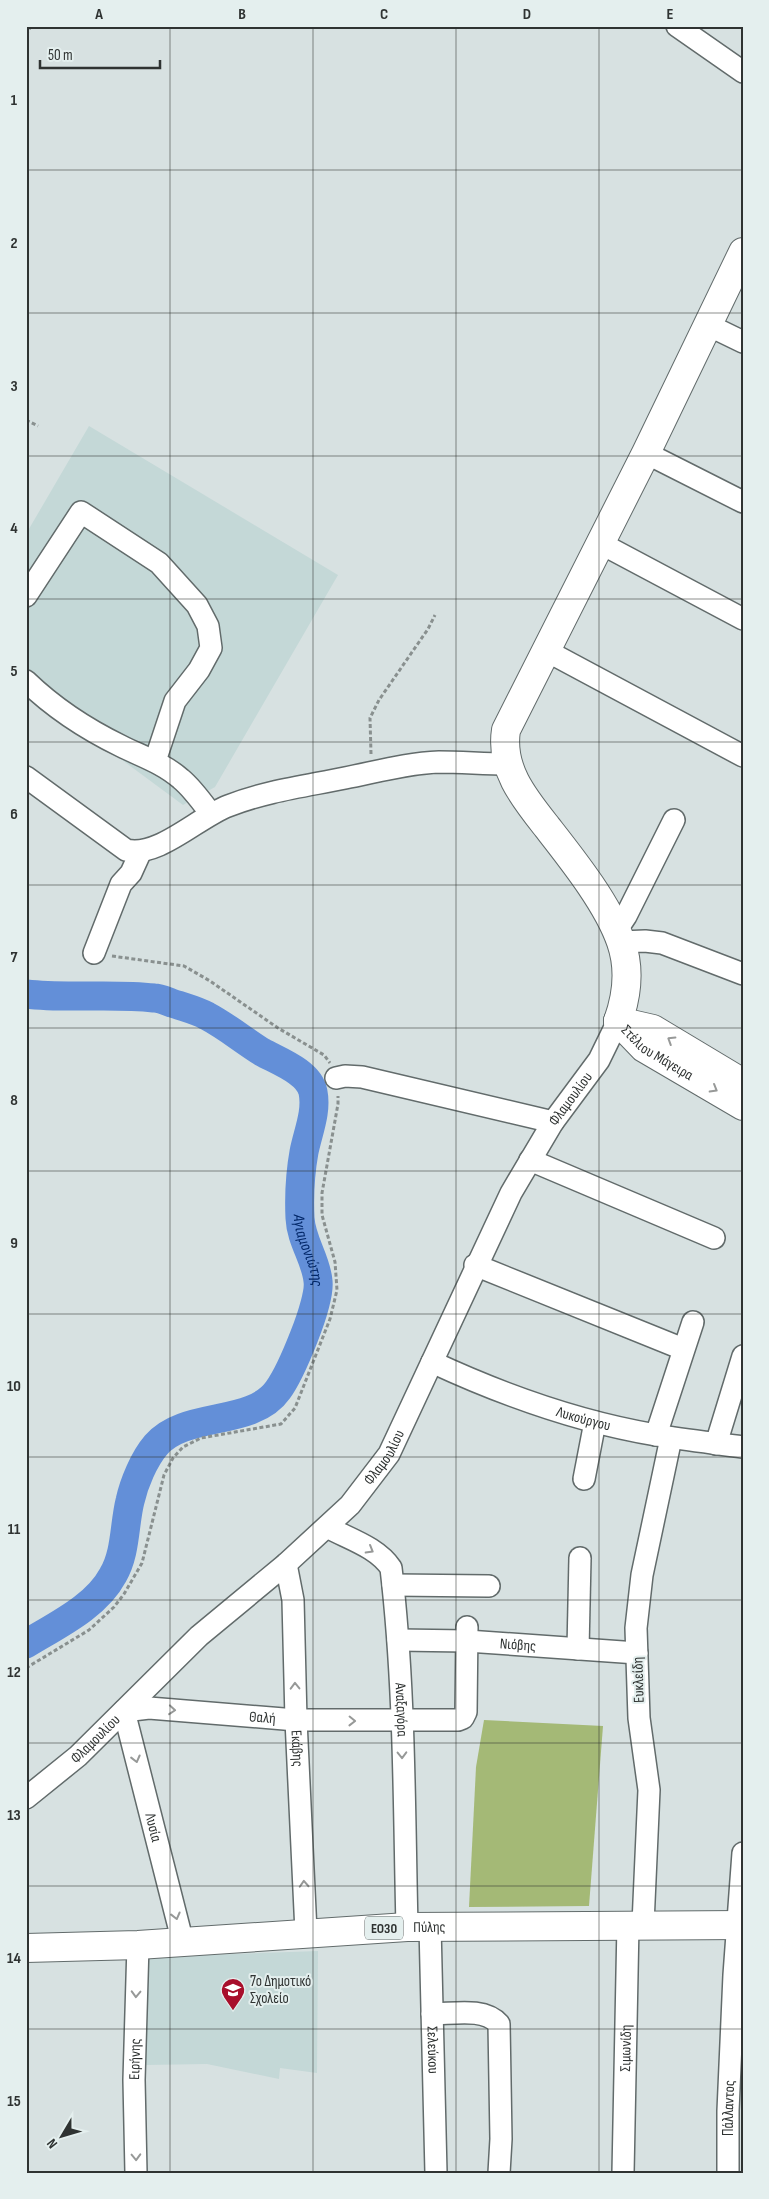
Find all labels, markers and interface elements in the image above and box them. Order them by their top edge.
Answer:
text: A [94,5,103,24]
text: B [238,5,246,24]
text: C [380,5,388,24]
text: D [523,5,531,24]
text: E [667,5,674,24]
scale bar [40,38,160,70]
text: 50 m [48,46,73,65]
text: 1 [11,91,18,110]
text: 2 [10,234,18,253]
text: 3 [10,377,18,396]
text: 4 [10,519,18,538]
text: 5 [10,662,18,681]
text: 6 [10,805,18,824]
text: 7 [11,948,18,967]
street label: Στέλιου Μάγειρα [617,1021,697,1085]
one-way arrow [667,1036,676,1046]
street label: Φλαμουλίου [544,1068,597,1130]
one-way arrow [709,1083,718,1093]
text: 8 [10,1091,18,1110]
water label: Αγιαμονιώτης [289,1213,326,1287]
text: 9 [10,1234,18,1253]
text: 10 [7,1377,21,1396]
street label: Λυκούργου [553,1402,613,1435]
street label: Φλαμουλίου [360,1427,409,1489]
text: 11 [8,1520,21,1539]
one-way arrow [365,1544,374,1554]
street label: Νιόβης [499,1634,537,1656]
street label: Ευκλείδη [628,1657,649,1703]
text: 12 [7,1663,21,1682]
street label: Αναξαγόρα [390,1681,412,1738]
one-way arrow [290,1682,300,1690]
one-way arrow [169,1704,177,1715]
street label: Θαλή [248,1707,276,1728]
street label: Φλαμουλίου [67,1711,124,1768]
one-way arrow [348,1715,356,1726]
street label: Εκάβης [286,1729,307,1767]
one-way arrow [397,1751,408,1759]
one-way arrow [130,1754,141,1763]
text: 13 [7,1806,21,1825]
street label: Λυσία [140,1810,166,1844]
one-way arrow [298,1879,309,1887]
one-way arrow [170,1912,181,1921]
road number: ΕΟ30 [365,1916,403,1940]
street label: Πύλης [413,1918,446,1937]
text: 14 [7,1949,21,1968]
place label: 7ο Δημοτικό Σχολείο [250,1972,311,2008]
school or university icon: 7ο Δημοτικό Σχολείο [220,1977,246,2011]
one-way arrow [131,1990,142,1998]
street label: Σιμωνίδη [616,2024,636,2072]
street label: Σελεύκου [422,2026,443,2074]
street label: Ειρήνης [125,2038,145,2080]
street label: Πάλλαντος [719,2080,739,2136]
text: 15 [7,2092,21,2111]
north arrow [38,2112,88,2162]
text: N [43,2136,61,2152]
one-way arrow [130,2153,141,2161]

